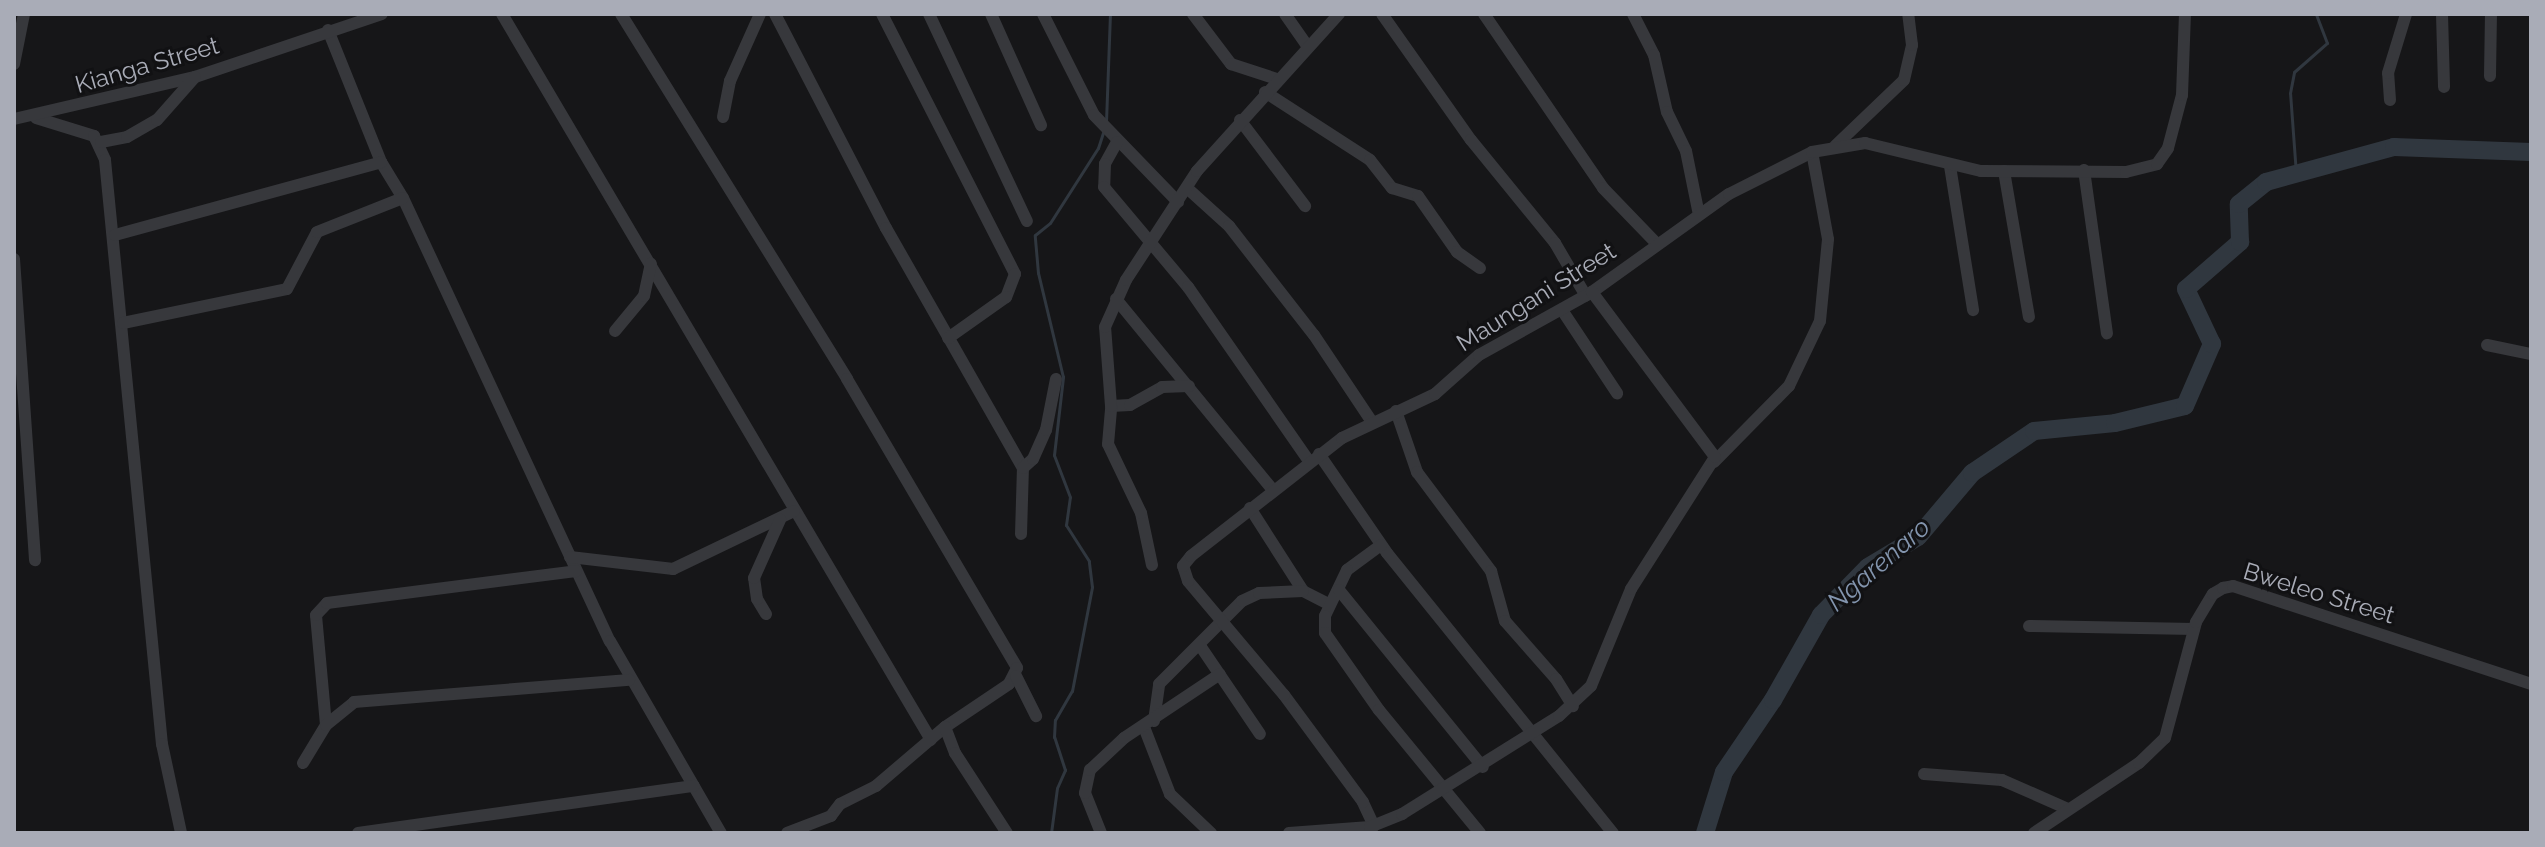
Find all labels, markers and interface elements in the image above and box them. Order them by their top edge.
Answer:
street label: Kianga Street [72,31,222,99]
street label: Maungani Street [1451,237,1621,357]
water label: Ngarenaro [1821,512,1937,618]
street label: Bweleo Street [2240,556,2398,630]

